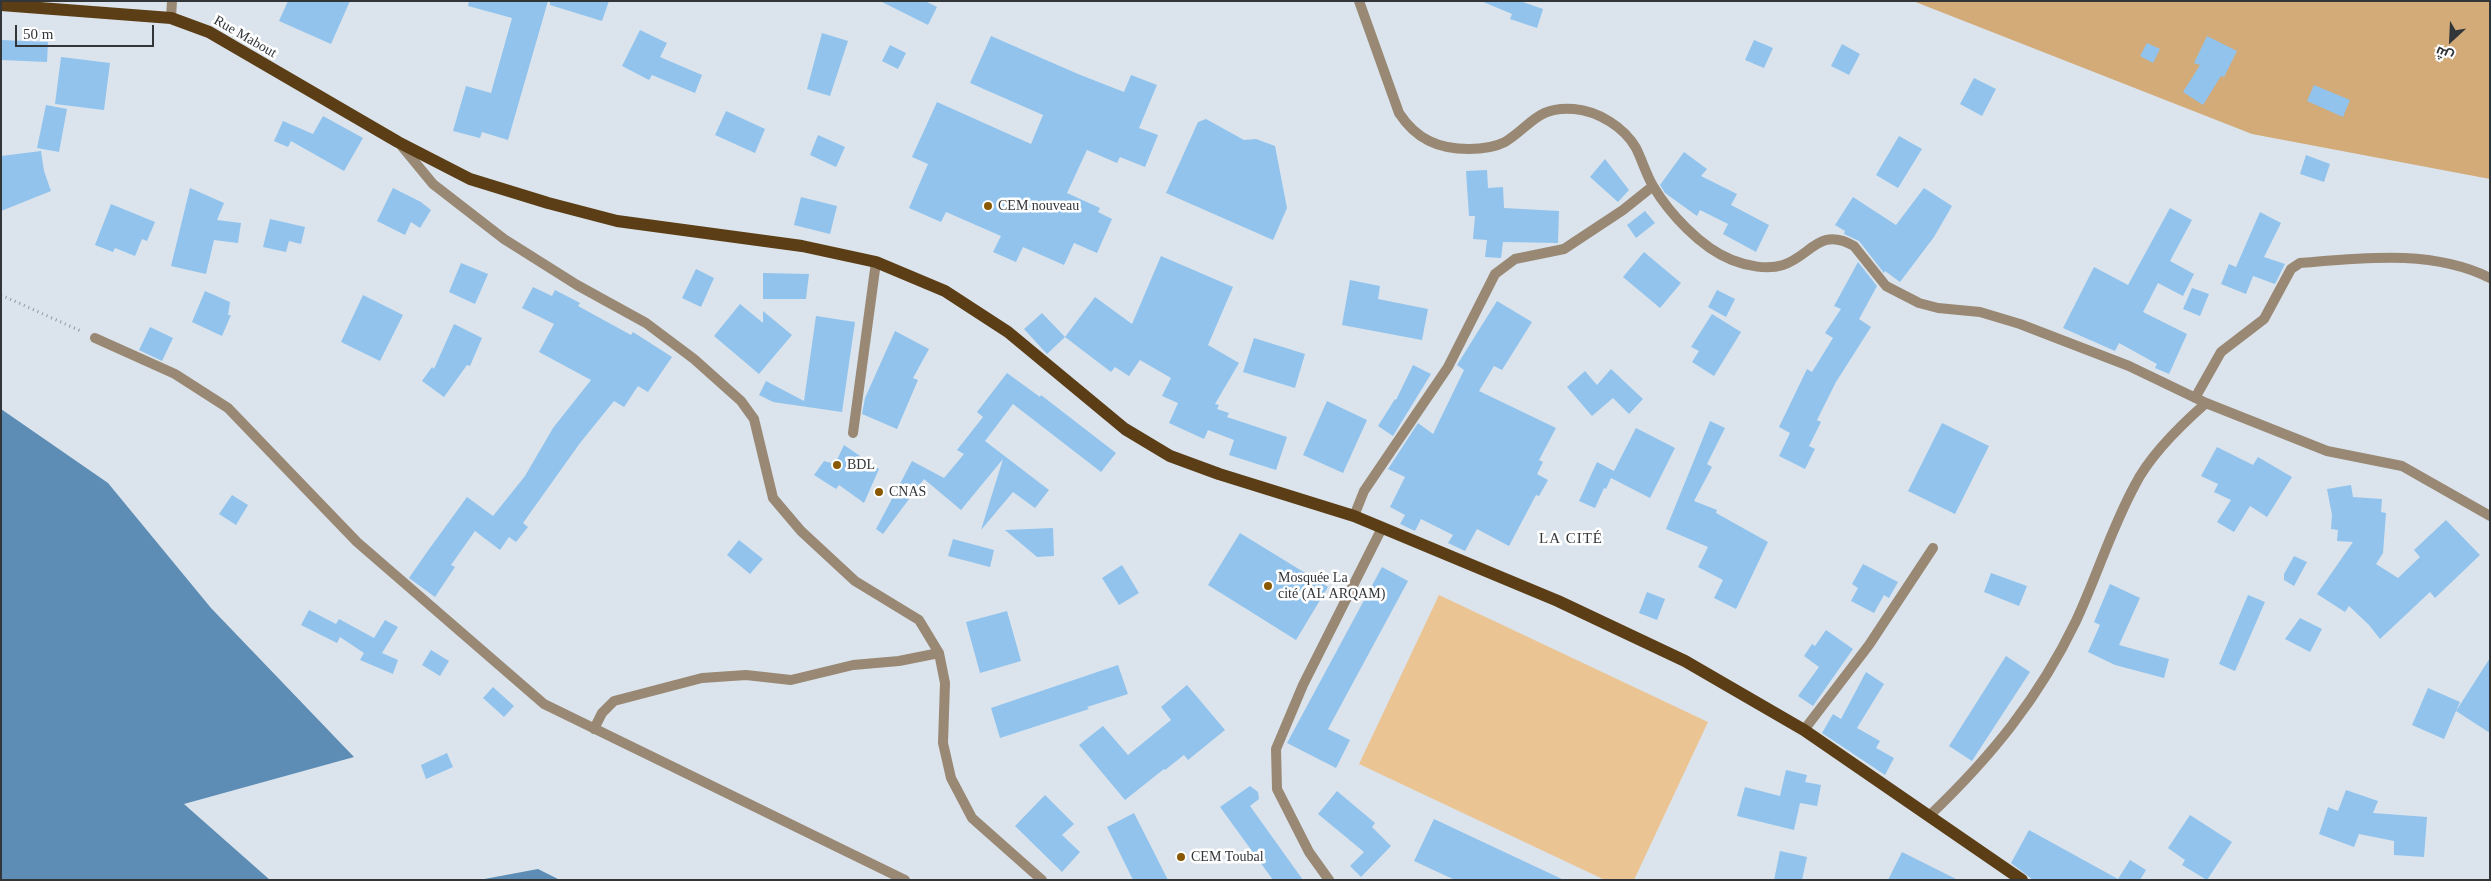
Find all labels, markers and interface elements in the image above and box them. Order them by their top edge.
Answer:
street label: Rue Mabout [211,12,279,62]
scale bar [18,15,156,47]
north arrow [2426,15,2476,65]
text: 50 m [23,26,53,42]
text: ش [2433,43,2456,65]
place label: CEM nouveau [998,198,1079,214]
marker: CEM nouveau [982,200,994,212]
place label: BDL [847,457,875,473]
marker: BDL [831,459,843,471]
place label: CNAS [889,484,926,500]
marker: CNAS [873,486,885,498]
district label: LA CITÉ [1538,530,1604,548]
place label: Mosquée La cité (AL ARQAM) [1278,570,1385,602]
marker: Mosquée La cité (AL ARQAM) [1262,580,1274,592]
place label: CEM Toubal [1191,849,1264,865]
marker: CEM Toubal [1175,851,1187,863]

